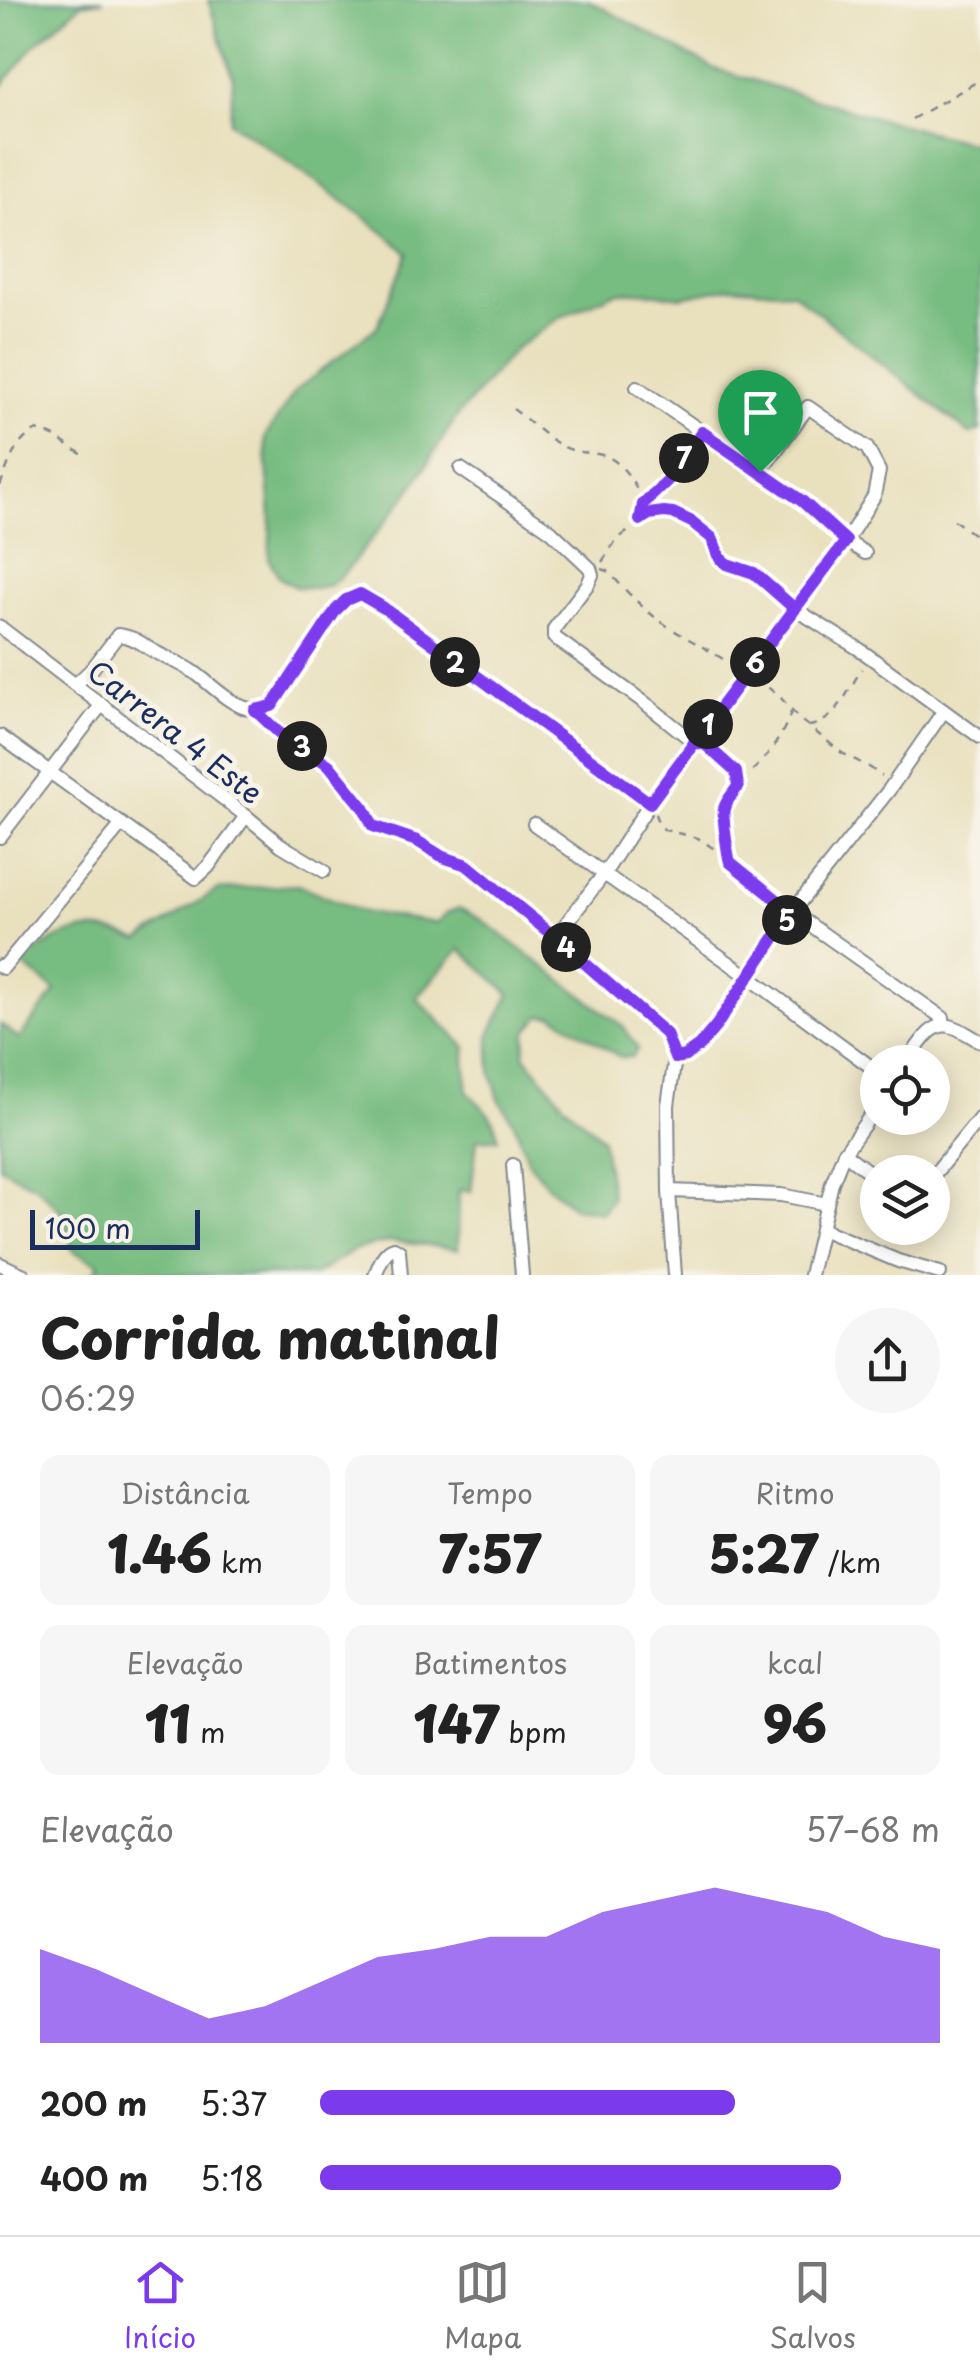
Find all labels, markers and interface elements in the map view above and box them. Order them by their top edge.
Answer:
pin [718,370,803,473]
icon: arrive [733,385,788,440]
pin: 7 [659,433,709,483]
text: 7 [676,436,692,479]
pin: 2 [430,637,480,687]
pin: 6 [730,637,780,687]
text: 2 [445,640,465,683]
text: 6 [745,640,765,683]
street label: Carrera 4 Este [79,648,273,814]
pin: 1 [683,699,733,749]
text: 1 [701,702,715,745]
pin: 3 [277,721,327,771]
text: 3 [293,724,311,767]
pin: 5 [762,895,812,945]
text: 5 [778,898,796,941]
pin: 4 [541,922,591,972]
text: 4 [556,925,576,968]
map controls [860,1045,950,1245]
button: locate [860,1045,950,1135]
button: layers [860,1155,950,1245]
scale bar [30,1205,200,1250]
text: 100 m [45,1206,131,1249]
text: Corrida matinal [40,1295,499,1378]
button: share [835,1308,940,1413]
text: 06:29 [40,1374,136,1422]
text: Distância [120,1471,250,1514]
text: Tempo [447,1471,533,1514]
text: Ritmo [756,1471,834,1514]
text: 1.46 [107,1514,212,1590]
text: 7:57 [439,1514,541,1590]
text: 5:27 [709,1514,819,1590]
text: km [212,1540,263,1583]
text: /km [819,1540,881,1583]
text: Elevação [127,1641,244,1684]
text: Batimentos [413,1641,567,1684]
text: kcal [767,1641,823,1684]
text: 11 [145,1684,191,1760]
text: 147 [413,1684,500,1760]
text: 96 [763,1684,827,1760]
text: m [191,1710,225,1753]
text: bpm [500,1710,567,1753]
text: Elevação [40,1805,174,1853]
text: 57–68 m [806,1805,940,1853]
text: 200 m [40,2079,147,2127]
text: 5:37 [200,2079,267,2127]
text: 400 m [40,2154,148,2202]
text: 5:18 [200,2154,264,2202]
tab: Início [124,2255,196,2358]
tab: Mapa [444,2255,521,2358]
tab: Salvos [770,2255,856,2358]

